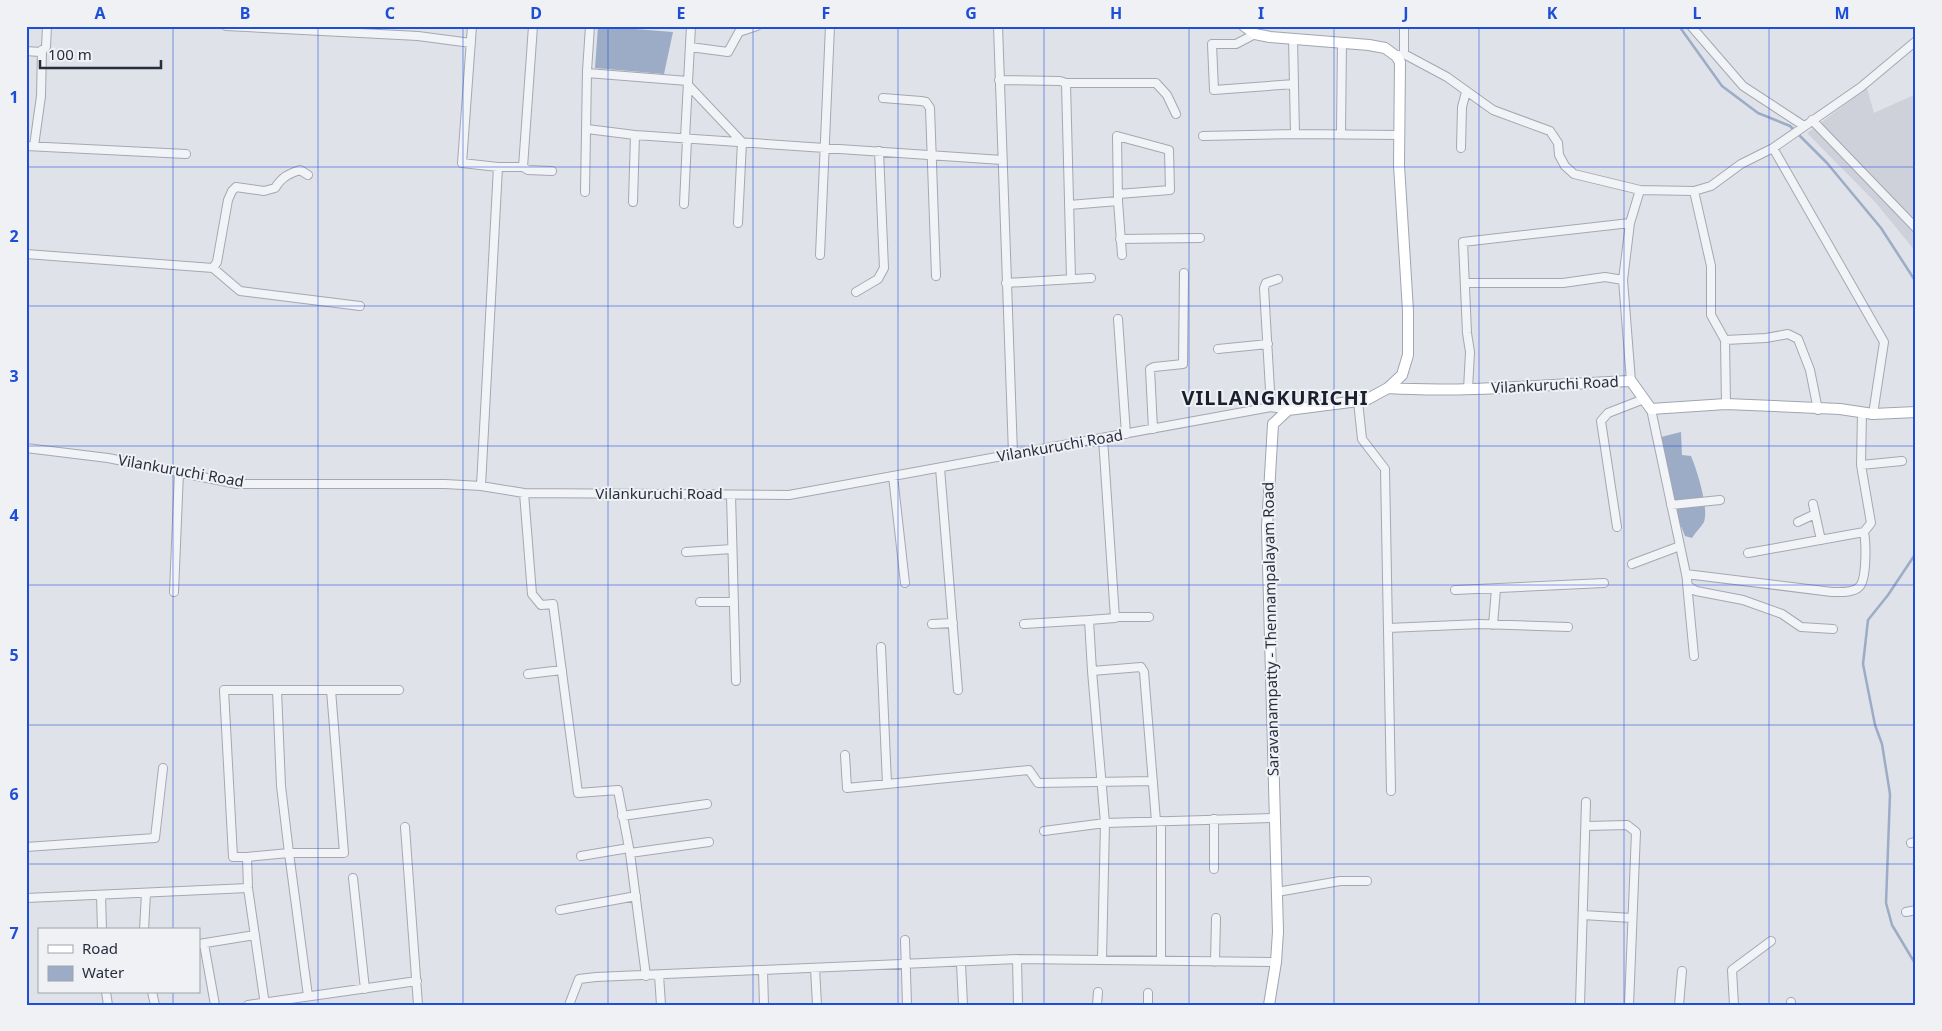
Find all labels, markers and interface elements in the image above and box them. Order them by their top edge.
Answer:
text: A [94,2,106,24]
text: B [240,2,250,24]
text: C [385,2,395,24]
text: D [530,2,542,24]
text: E [677,2,686,24]
text: F [822,2,830,24]
text: G [965,2,977,24]
text: H [1110,2,1122,24]
text: I [1258,2,1264,24]
text: J [1401,2,1409,24]
text: K [1547,2,1558,24]
text: L [1693,2,1702,24]
text: M [1834,2,1850,24]
scale bar [40,38,161,70]
text: 100 m [48,44,92,64]
text: 1 [9,86,19,108]
text: 2 [9,225,19,247]
text: 3 [9,365,19,387]
street label: Vilankuruchi Road [1491,371,1619,397]
district label: VILLANGKURICHI [1182,384,1368,411]
street label: Vilankuruchi Road [995,424,1124,466]
street label: Vilankuruchi Road [117,449,246,491]
street label: Saravanampatty - Thennampalayam Road [1257,482,1283,776]
street label: Vilankuruchi Road [595,483,723,503]
text: 4 [9,504,19,526]
text: 5 [9,644,19,666]
text: 6 [9,783,19,805]
text: 7 [9,922,19,944]
legend [38,928,200,994]
text: Road [82,938,118,958]
text: Water [82,962,124,982]

